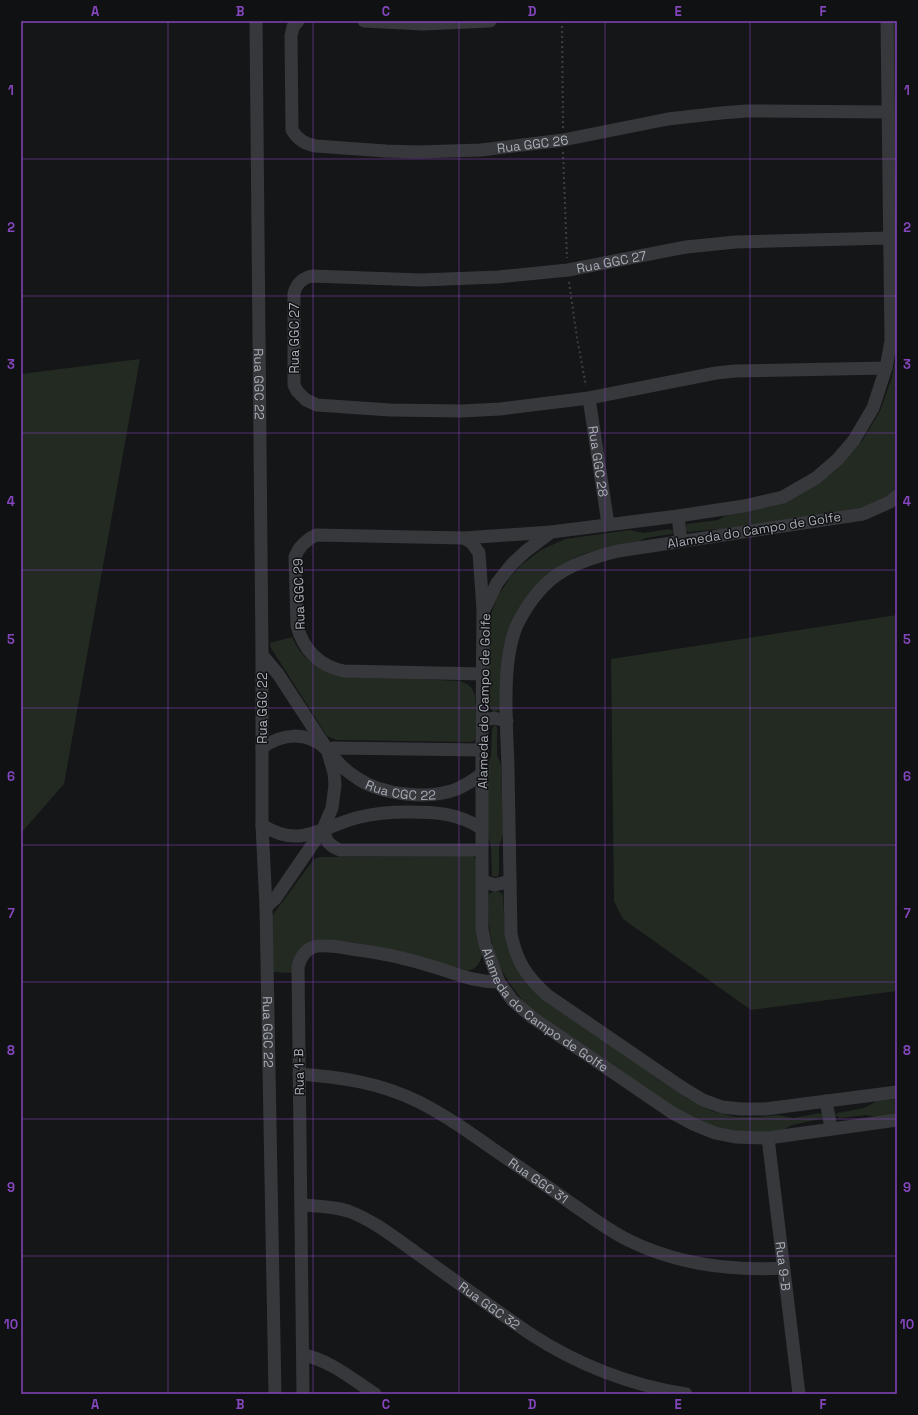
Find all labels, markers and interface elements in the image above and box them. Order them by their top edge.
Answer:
text: A [91,3,100,20]
text: B [236,3,245,20]
text: C [382,3,390,20]
text: D [528,3,537,20]
text: E [674,3,682,20]
text: F [820,3,827,20]
text: 1 [8,82,14,99]
text: 1 [904,82,910,99]
street label: Rua GGC 26 [496,131,570,156]
text: 2 [7,219,15,236]
text: 2 [903,219,911,236]
street label: Rua GGC 27 [575,246,648,277]
street label: Rua GGC 27 [286,303,303,373]
street label: Rua GGC 22 [251,348,268,420]
text: 3 [7,356,15,373]
text: 3 [903,356,911,373]
street label: Rua GGC 28 [585,424,612,498]
text: 4 [7,493,15,510]
text: 4 [903,493,911,510]
street label: Alameda do Campo de Golfe [666,508,842,552]
street label: Rua GGC 29 [289,558,309,630]
street label: Alameda do Campo de Golfe [474,613,494,789]
text: 5 [7,631,15,648]
text: 5 [903,631,911,648]
street label: Rua GGC 22 [254,672,271,744]
text: 6 [7,768,15,785]
text: 6 [903,768,911,785]
street label: Rua CGC 22 [363,776,437,803]
text: 7 [7,905,15,922]
text: 7 [903,905,911,922]
street label: Alameda do Campo de Golfe [479,945,612,1076]
street label: Rua GGC 22 [259,996,277,1068]
text: 8 [7,1042,15,1059]
text: 8 [903,1042,911,1059]
street label: Rua 1-B [290,1048,308,1096]
street label: Rua GGC 31 [505,1154,572,1207]
text: 9 [7,1179,15,1196]
text: 9 [903,1179,911,1196]
street label: Rua 9-B [772,1240,795,1292]
street label: Rua GGC 32 [455,1278,524,1333]
text: 10 [4,1316,18,1333]
text: 10 [900,1316,914,1333]
text: A [91,1396,100,1413]
text: B [236,1396,245,1413]
text: C [382,1396,390,1413]
text: D [528,1396,537,1413]
text: E [674,1396,682,1413]
text: F [820,1396,827,1413]

